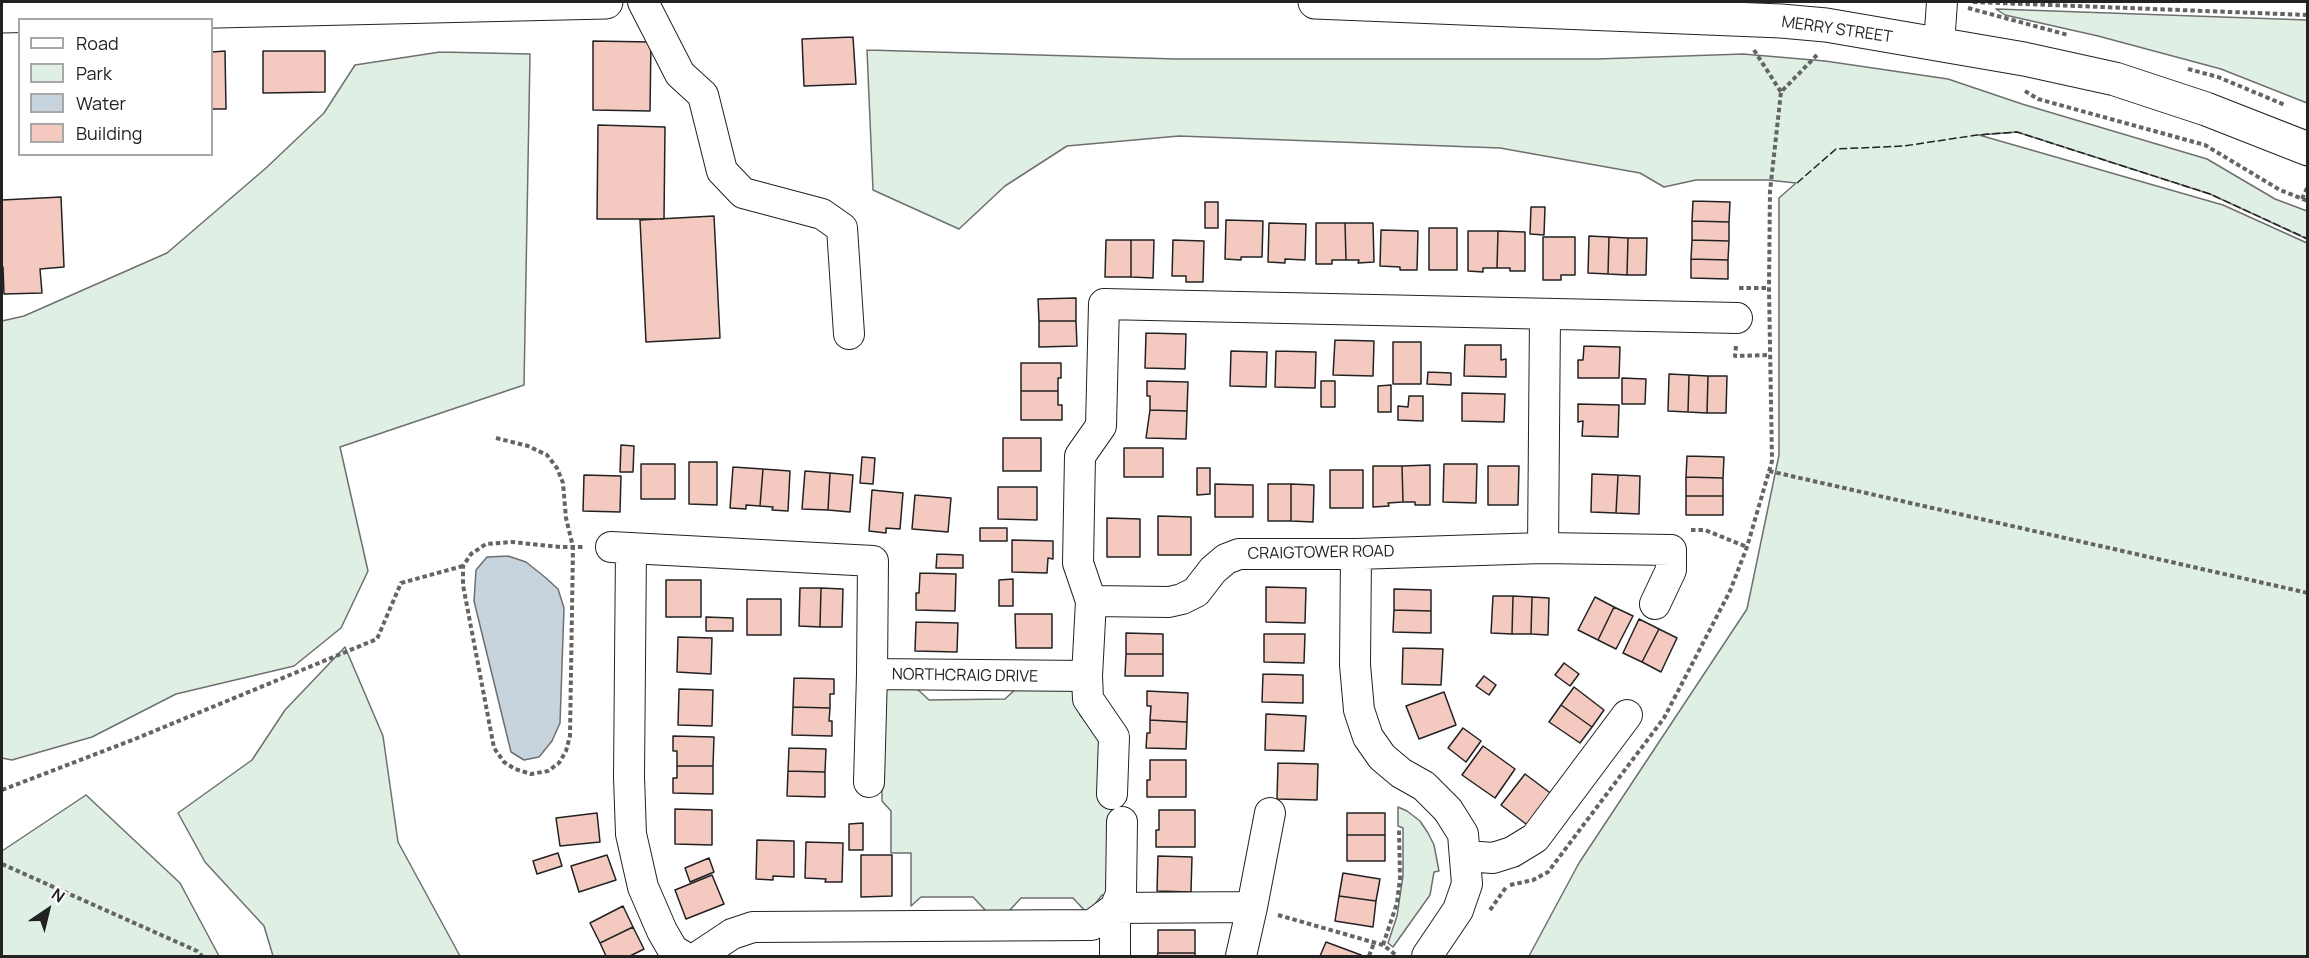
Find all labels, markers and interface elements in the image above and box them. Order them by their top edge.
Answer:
street label: MERRY STREET [1780,13,1894,47]
legend [18,18,213,156]
text: Road [76,31,119,55]
text: Park [76,61,112,85]
text: Water [76,91,126,115]
text: Building [76,121,142,145]
street label: CRAIGTOWER ROAD [1248,542,1394,564]
street label: NORTHCRAIG DRIVE [892,665,1038,687]
north arrow [18,880,78,940]
text: N [47,883,69,908]

